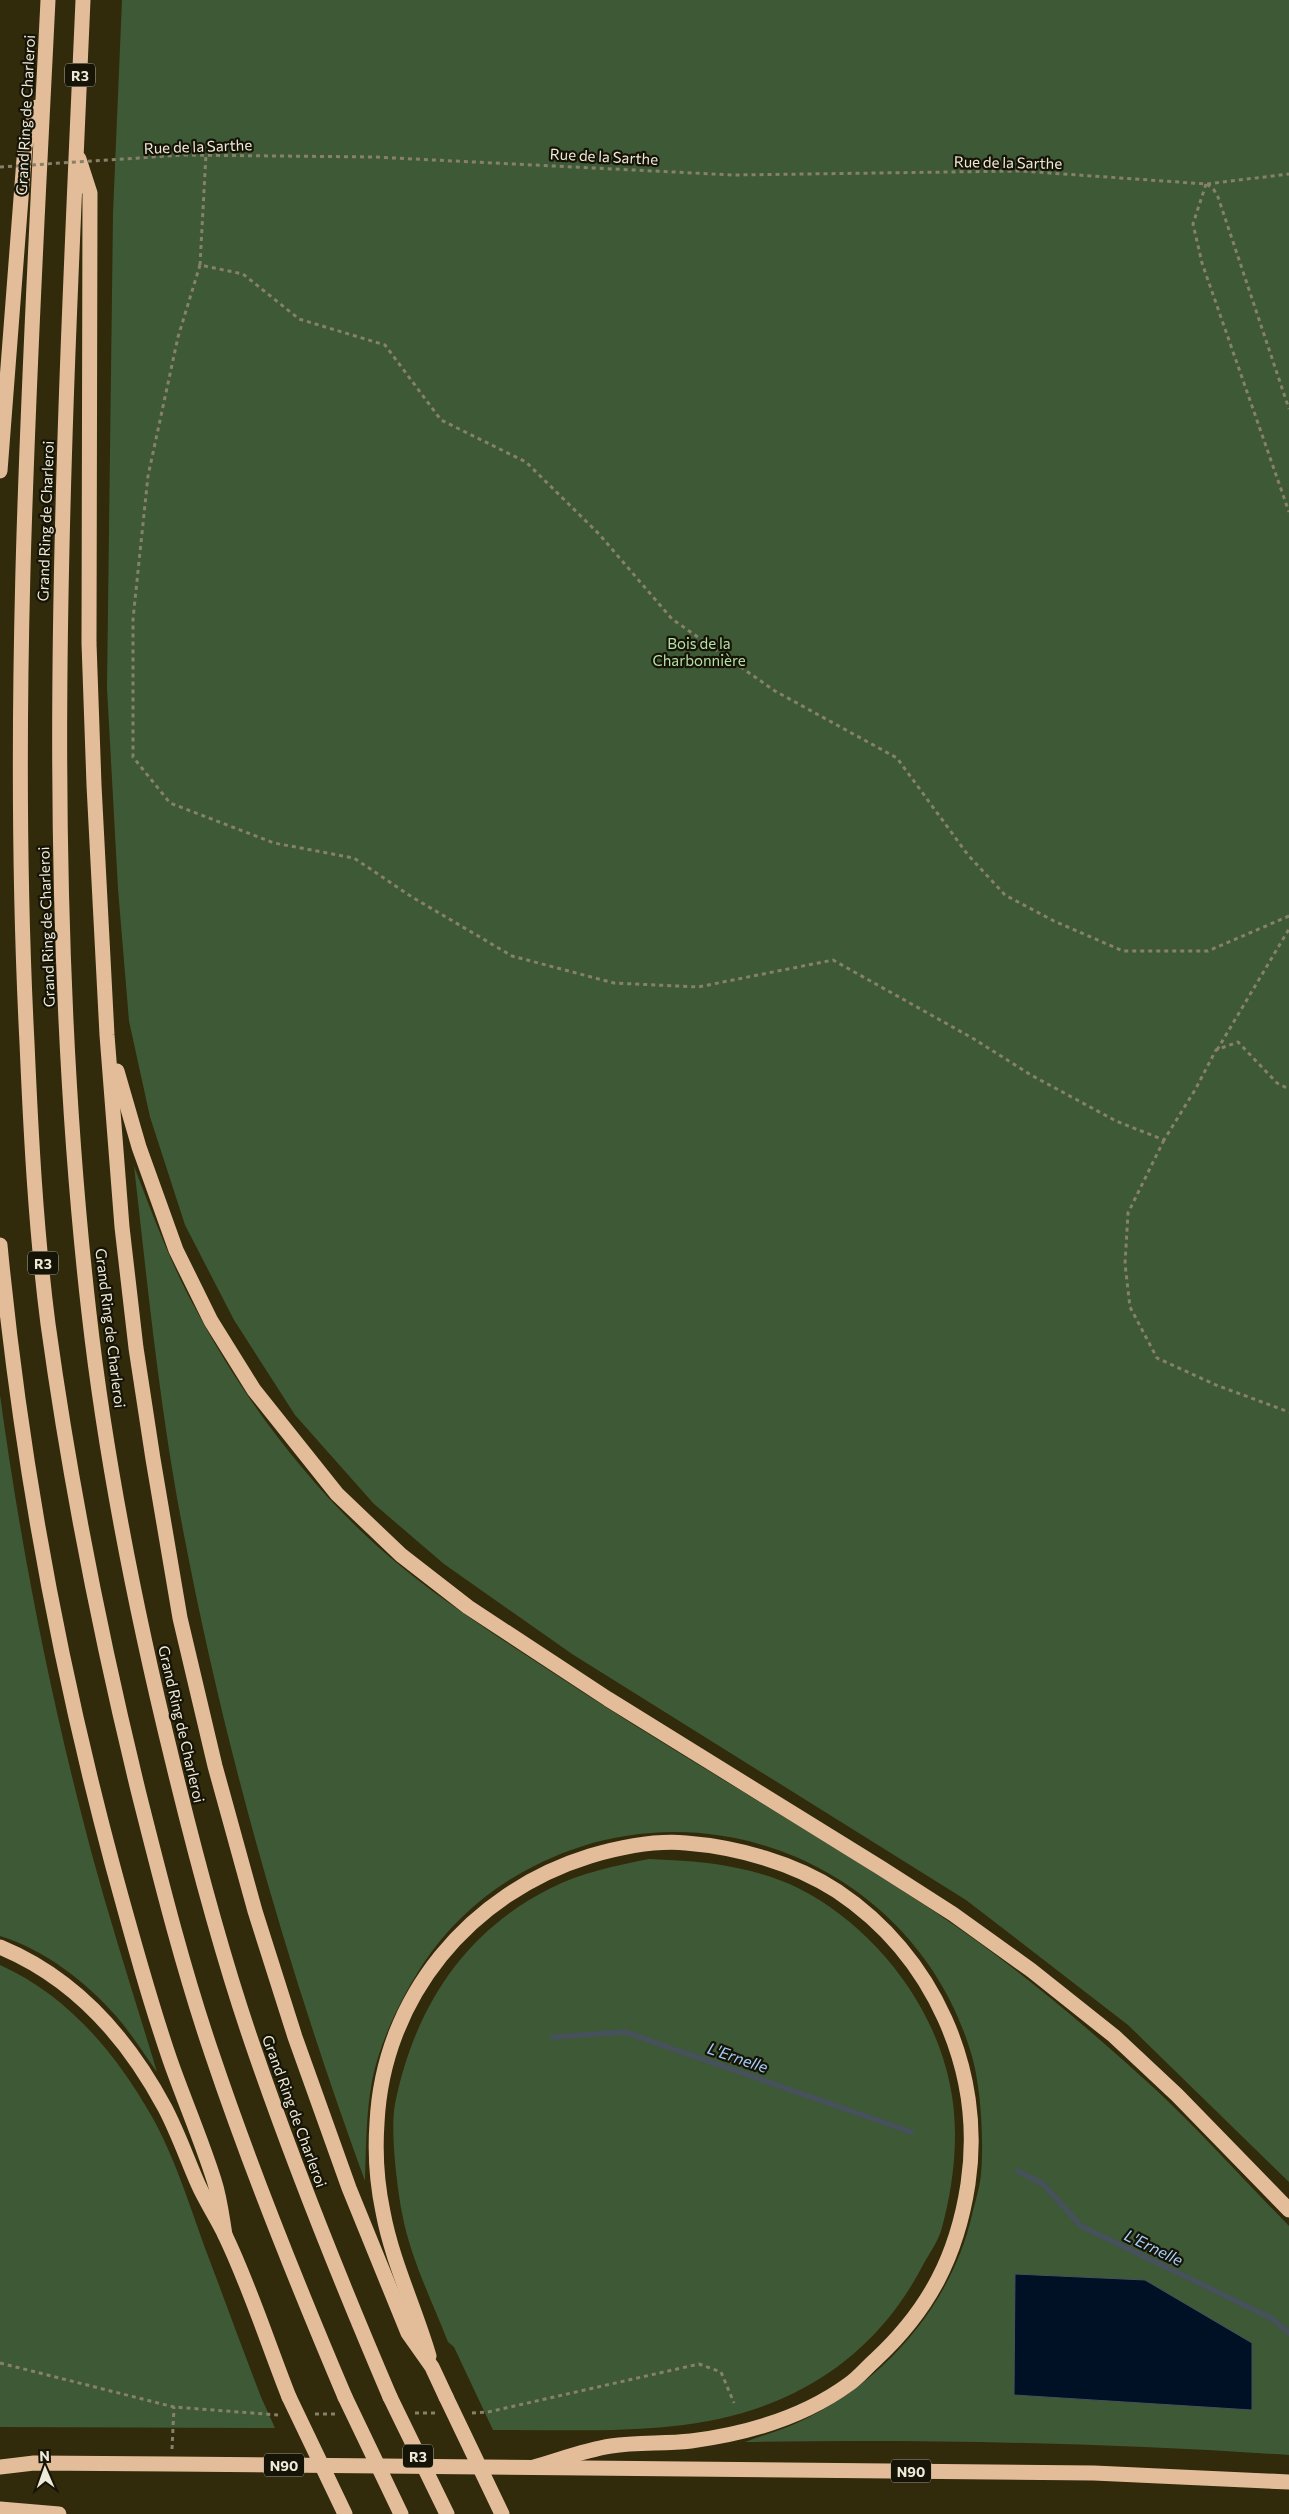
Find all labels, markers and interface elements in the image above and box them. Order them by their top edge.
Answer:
street label: Grand Ring de Charleroi [12,34,38,196]
road number: R3 [65,64,95,86]
street label: Rue de la Sarthe [144,135,253,157]
street label: Rue de la Sarthe [549,144,659,168]
street label: Rue de la Sarthe [954,152,1062,172]
street label: Grand Ring de Charleroi [33,440,57,602]
park label: Bois de la Charbonnière [652,634,746,669]
street label: Grand Ring de Charleroi [34,846,58,1008]
street label: Grand Ring de Charleroi [92,1247,130,1409]
road number: R3 [28,1252,58,1274]
street label: Grand Ring de Charleroi [155,1644,209,1804]
street label: Grand Ring de Charleroi [259,2032,331,2190]
water label: L'Ernelle [705,2038,771,2076]
water label: L'Ernelle [1122,2225,1187,2269]
north arrow [20,2444,70,2494]
road number: R3 [403,2444,433,2468]
text: N [39,2447,50,2464]
road number: N90 [264,2454,304,2476]
road number: N90 [891,2460,931,2482]

